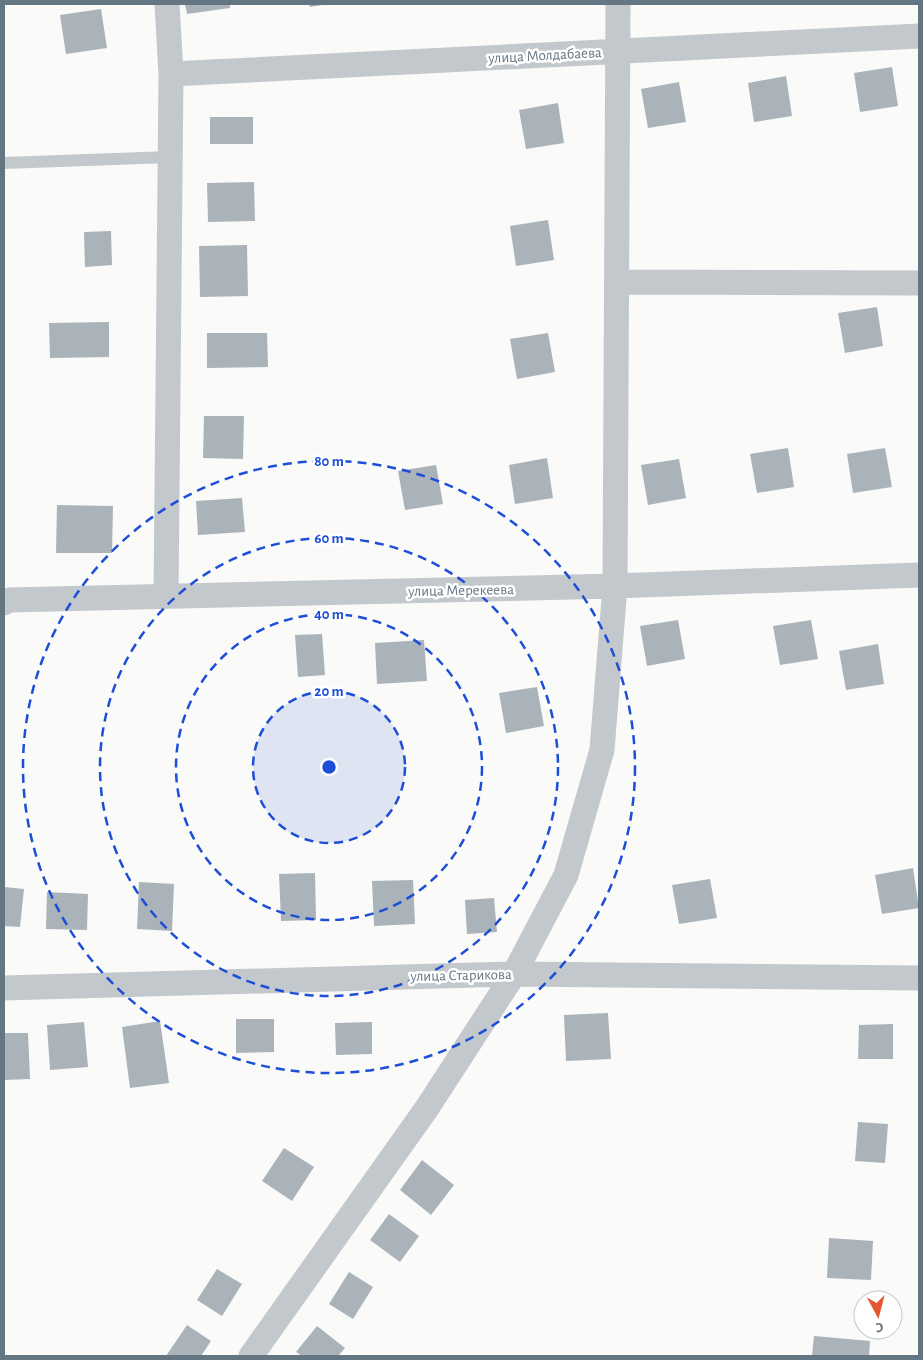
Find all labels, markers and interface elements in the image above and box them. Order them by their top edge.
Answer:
street label: улица Молдабаева [487,45,602,66]
text: 80 m [314,454,344,469]
text: 60 m [314,531,344,546]
street label: улица Мерекеева [407,582,514,599]
text: 40 m [314,607,344,622]
text: 20 m [314,684,344,699]
centre of rings [320,758,338,776]
street label: улица Старикова [409,967,512,984]
north arrow [853,1290,903,1340]
text: С [875,1319,884,1334]

